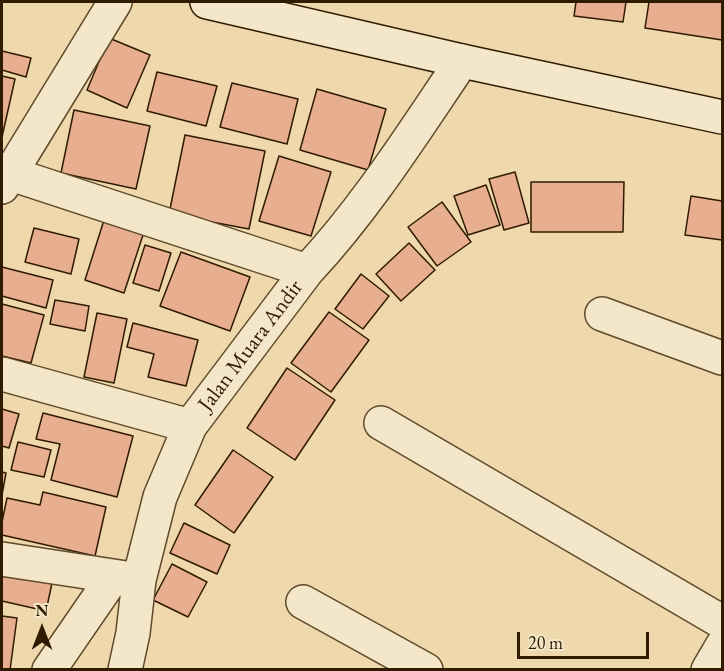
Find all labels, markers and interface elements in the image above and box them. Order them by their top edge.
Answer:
street label: Jalan Muara Andir [193,275,309,417]
north arrow [12,599,72,659]
text: N [36,600,48,621]
scale bar [520,620,652,658]
text: 20 m [528,631,563,654]

